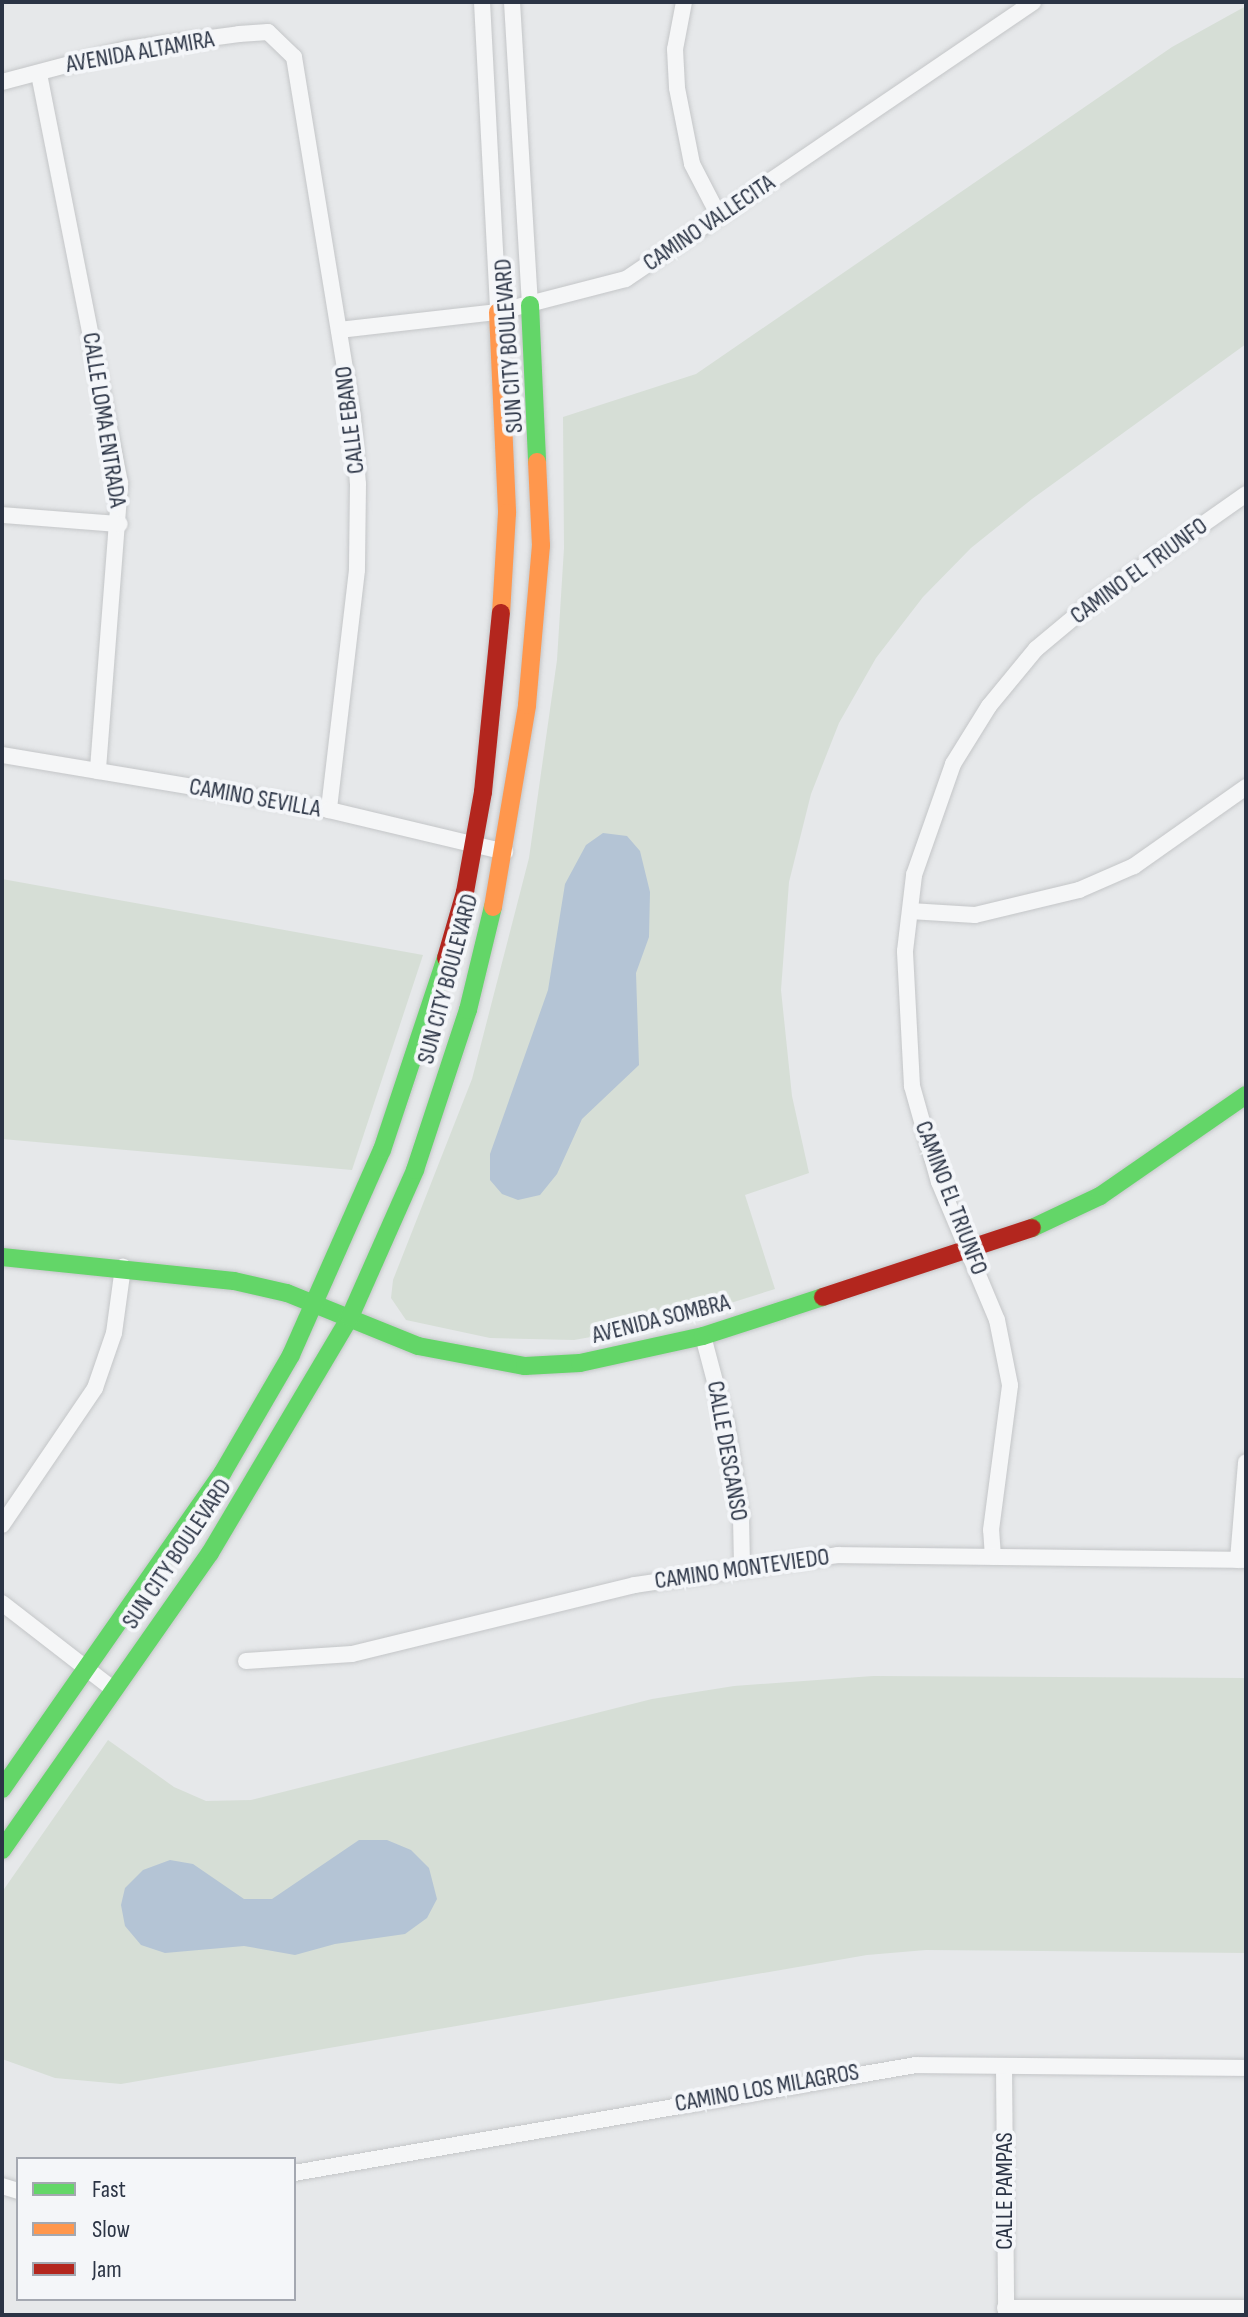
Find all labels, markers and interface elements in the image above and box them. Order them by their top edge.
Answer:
street label: AVENIDA ALTAMIRA [64,25,216,79]
street label: CAMINO VALLECITA [638,169,780,277]
street label: SUN CITY BOULEVARD [489,258,529,434]
street label: CALLE LOMA ENTRADA [76,330,132,510]
street label: CALLE EBANO [329,365,371,475]
street label: CAMINO EL TRIUNFO [1065,512,1213,630]
street label: CAMINO SEVILLA [187,772,323,824]
street label: SUN CITY BOULEVARD [411,891,485,1067]
street label: CAMINO EL TRIUNFO [908,1117,994,1279]
street label: AVENIDA SOMBRA [589,1288,733,1350]
street label: CALLE DESCANSO [701,1379,753,1523]
street label: SUN CITY BOULEVARD [116,1474,238,1634]
street label: CAMINO MONTEVIEDO [653,1542,831,1596]
street label: CAMINO LOS MILAGROS [673,2058,861,2118]
street label: CALLE PAMPAS [991,2132,1019,2250]
legend [16,2157,296,2301]
text: Fast [92,2175,126,2204]
text: Slow [92,2215,130,2244]
text: Jam [92,2255,122,2284]

